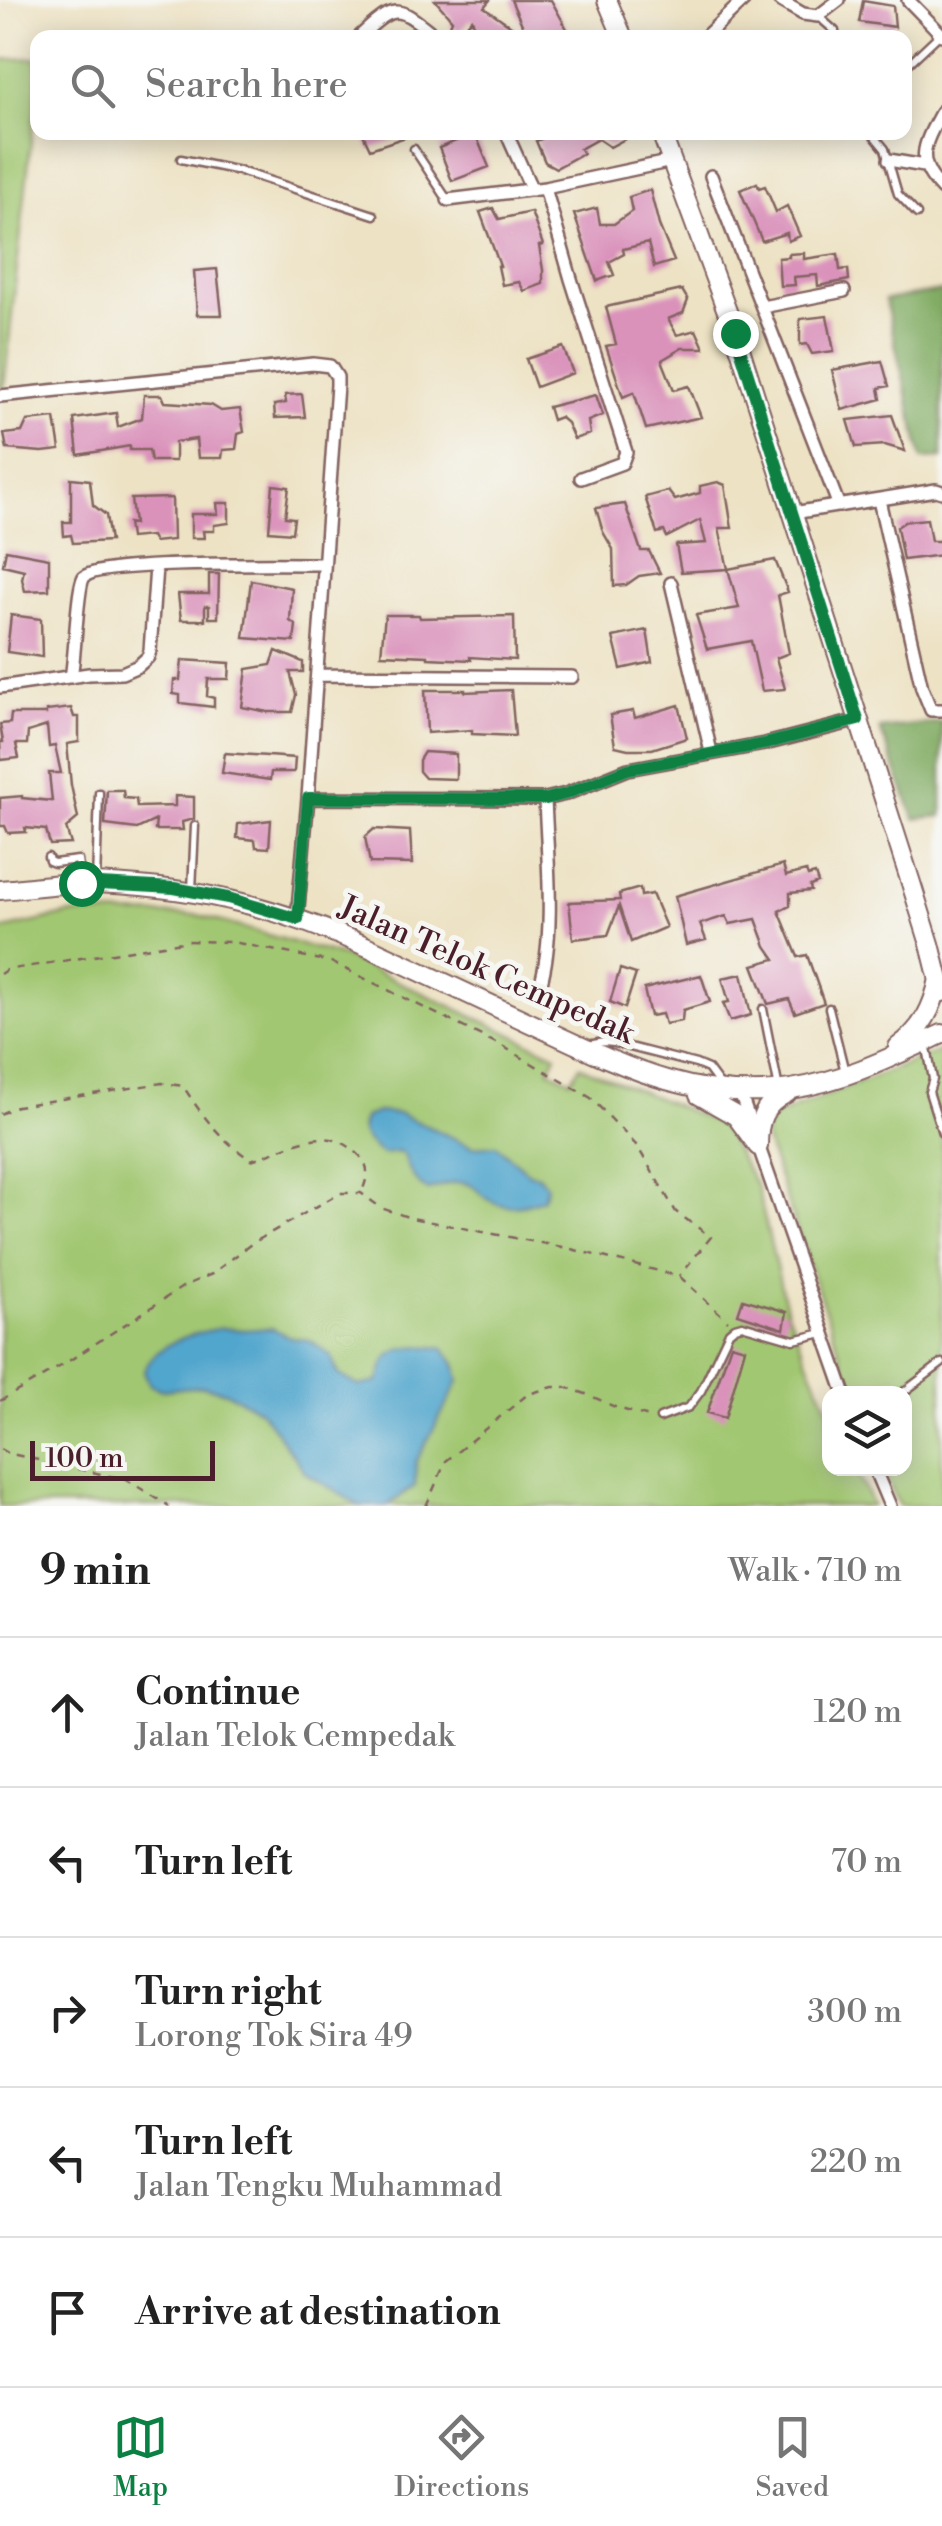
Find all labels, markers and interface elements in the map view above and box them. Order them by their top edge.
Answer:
search box [30,30,912,140]
icon: search [65,58,120,113]
text: Search here [145,62,348,109]
route end [713,311,759,357]
route start [59,861,105,907]
street label: Jalan Telok Cempedak [332,886,643,1054]
map controls [822,1386,912,1476]
button: layers [822,1386,912,1476]
scale bar [30,1436,215,1480]
text: 100 m [45,1441,124,1476]
text: 9 min [40,1545,151,1598]
text: Walk · 710 m [728,1551,902,1591]
text: Continue [135,1669,300,1716]
icon: ahead [40,1685,95,1740]
text: 120 m [813,1692,902,1732]
text: Jalan Telok Cempedak [135,1716,454,1756]
icon: left [40,1835,95,1890]
text: Turn left [135,1839,292,1886]
text: 70 m [831,1842,902,1882]
text: Turn right [135,1969,321,2016]
icon: right [40,1985,95,2040]
text: 300 m [807,1992,902,2032]
text: Lorong Tok Sira 49 [135,2016,413,2056]
text: Turn left [135,2119,292,2166]
icon: left [40,2135,95,2190]
text: 220 m [810,2142,902,2182]
text: Jalan Tengku Muhammad [135,2166,502,2206]
icon: arrive [40,2285,95,2340]
text: Arrive at destination [135,2289,501,2336]
tab: Map [113,2410,168,2505]
tab: Directions [394,2410,529,2505]
tab: Saved [755,2410,829,2505]

